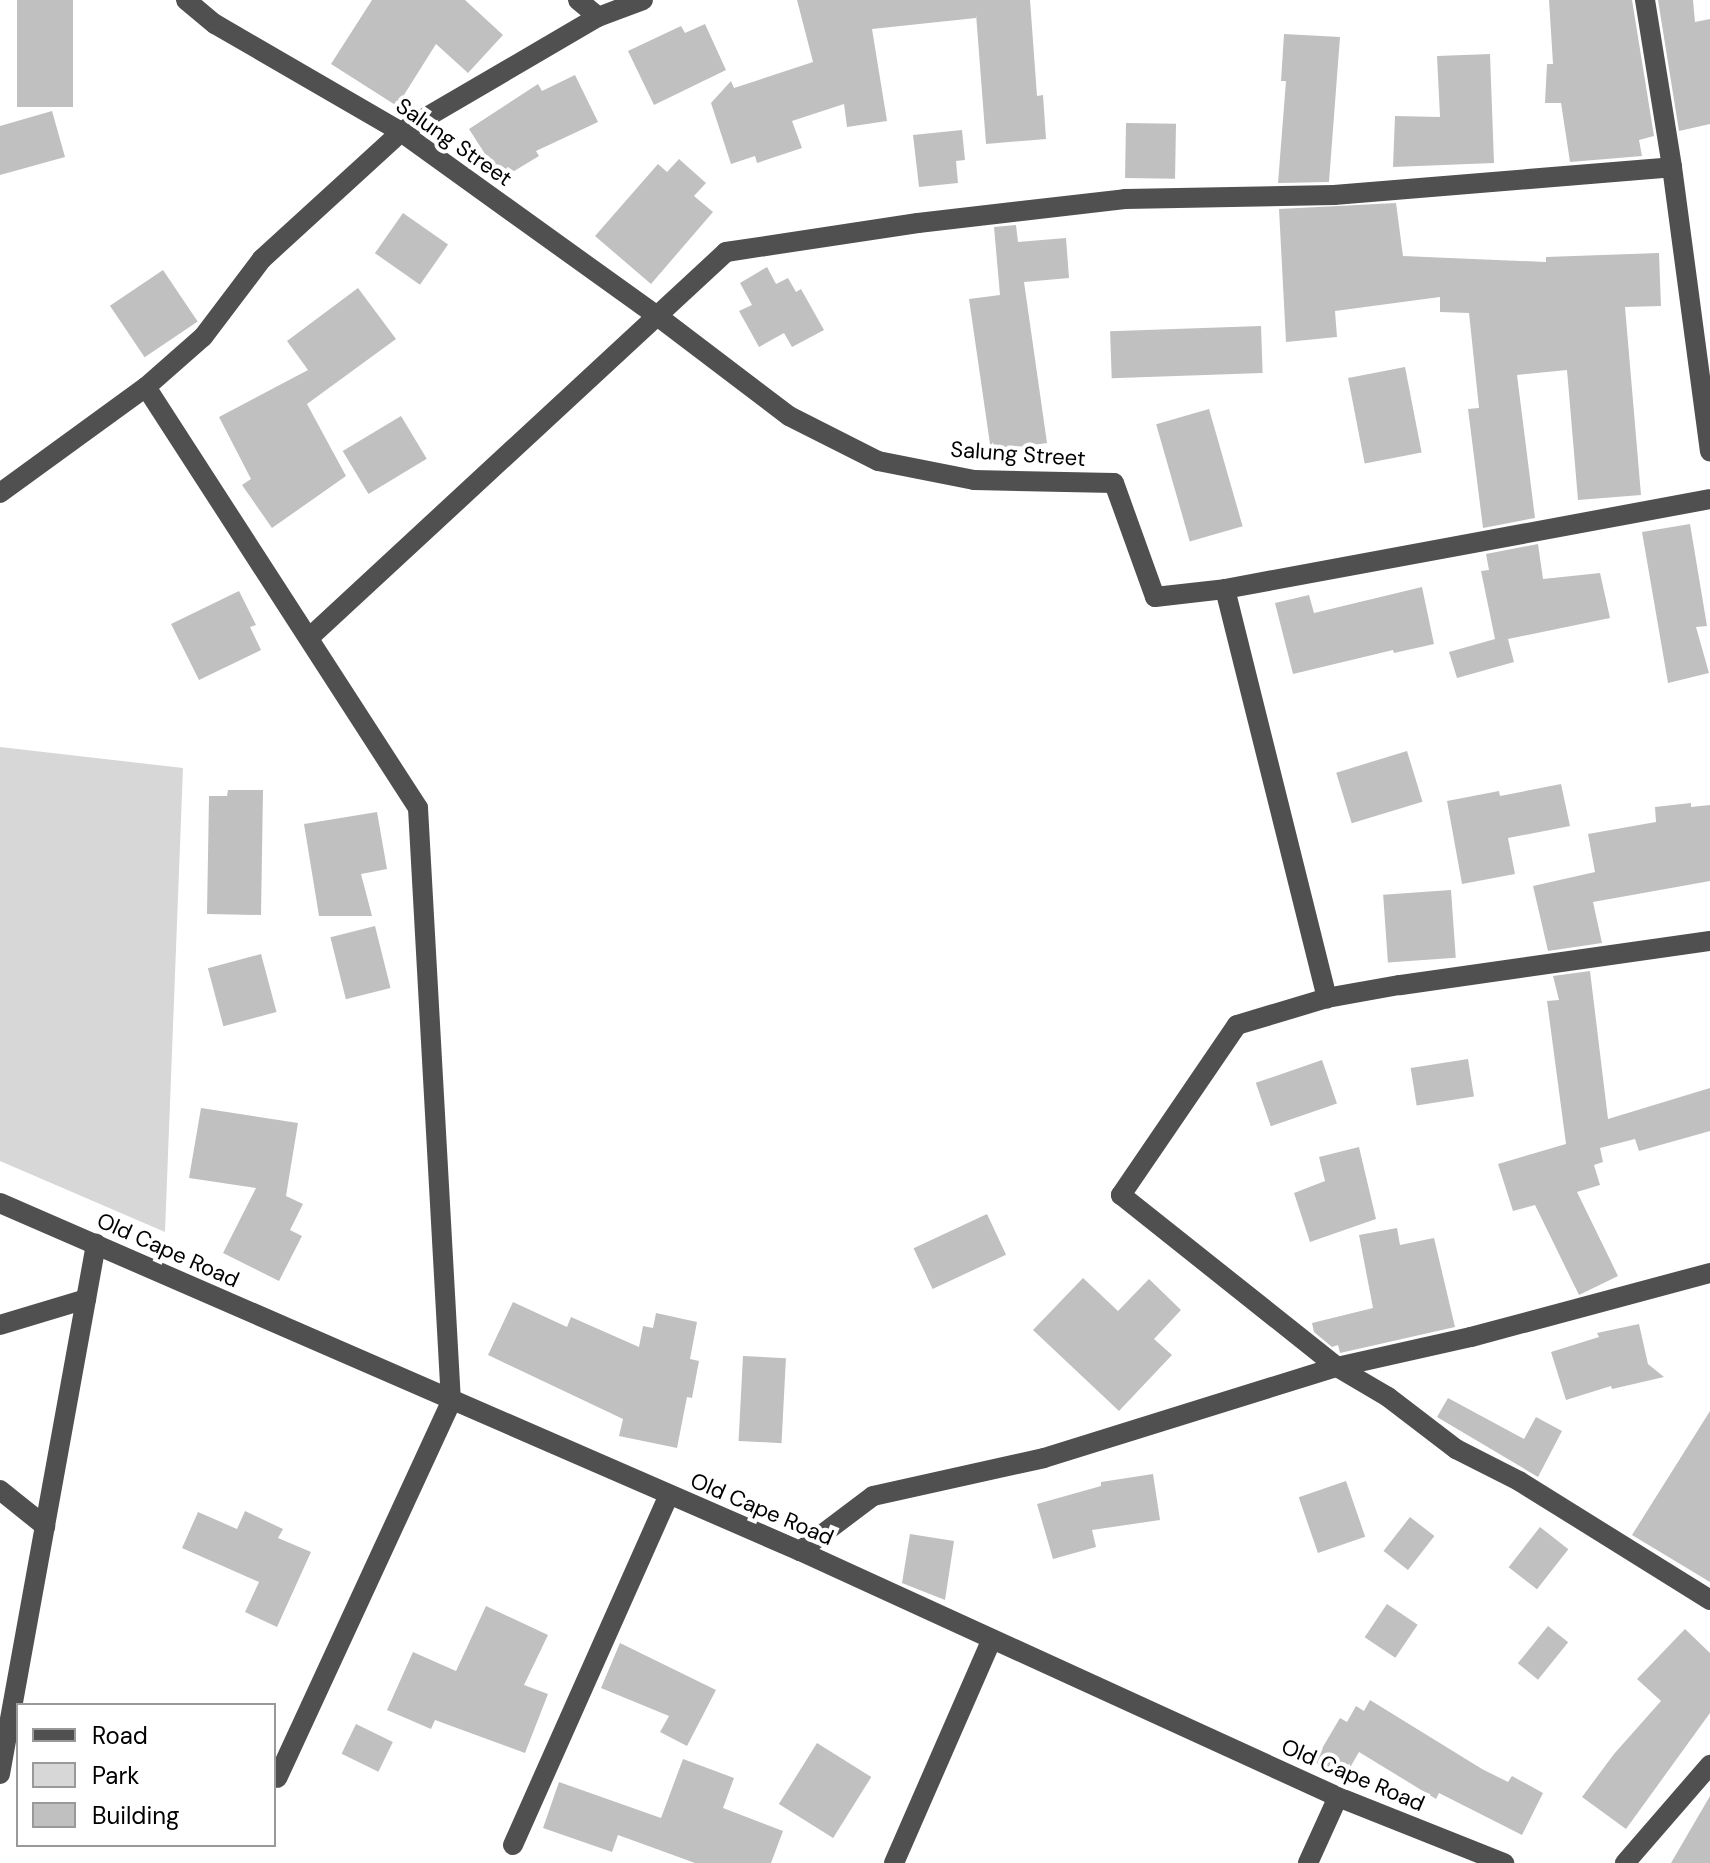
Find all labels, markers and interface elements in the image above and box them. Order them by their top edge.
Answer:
street label: Salung Street [391,92,517,192]
street label: Salung Street [950,436,1086,472]
street label: Old Cape Road [93,1207,243,1293]
street label: Old Cape Road [687,1467,837,1551]
legend [16,1703,276,1847]
text: Road [92,1720,148,1751]
street label: Old Cape Road [1278,1733,1428,1817]
text: Park [92,1760,139,1791]
text: Building [92,1800,179,1831]

